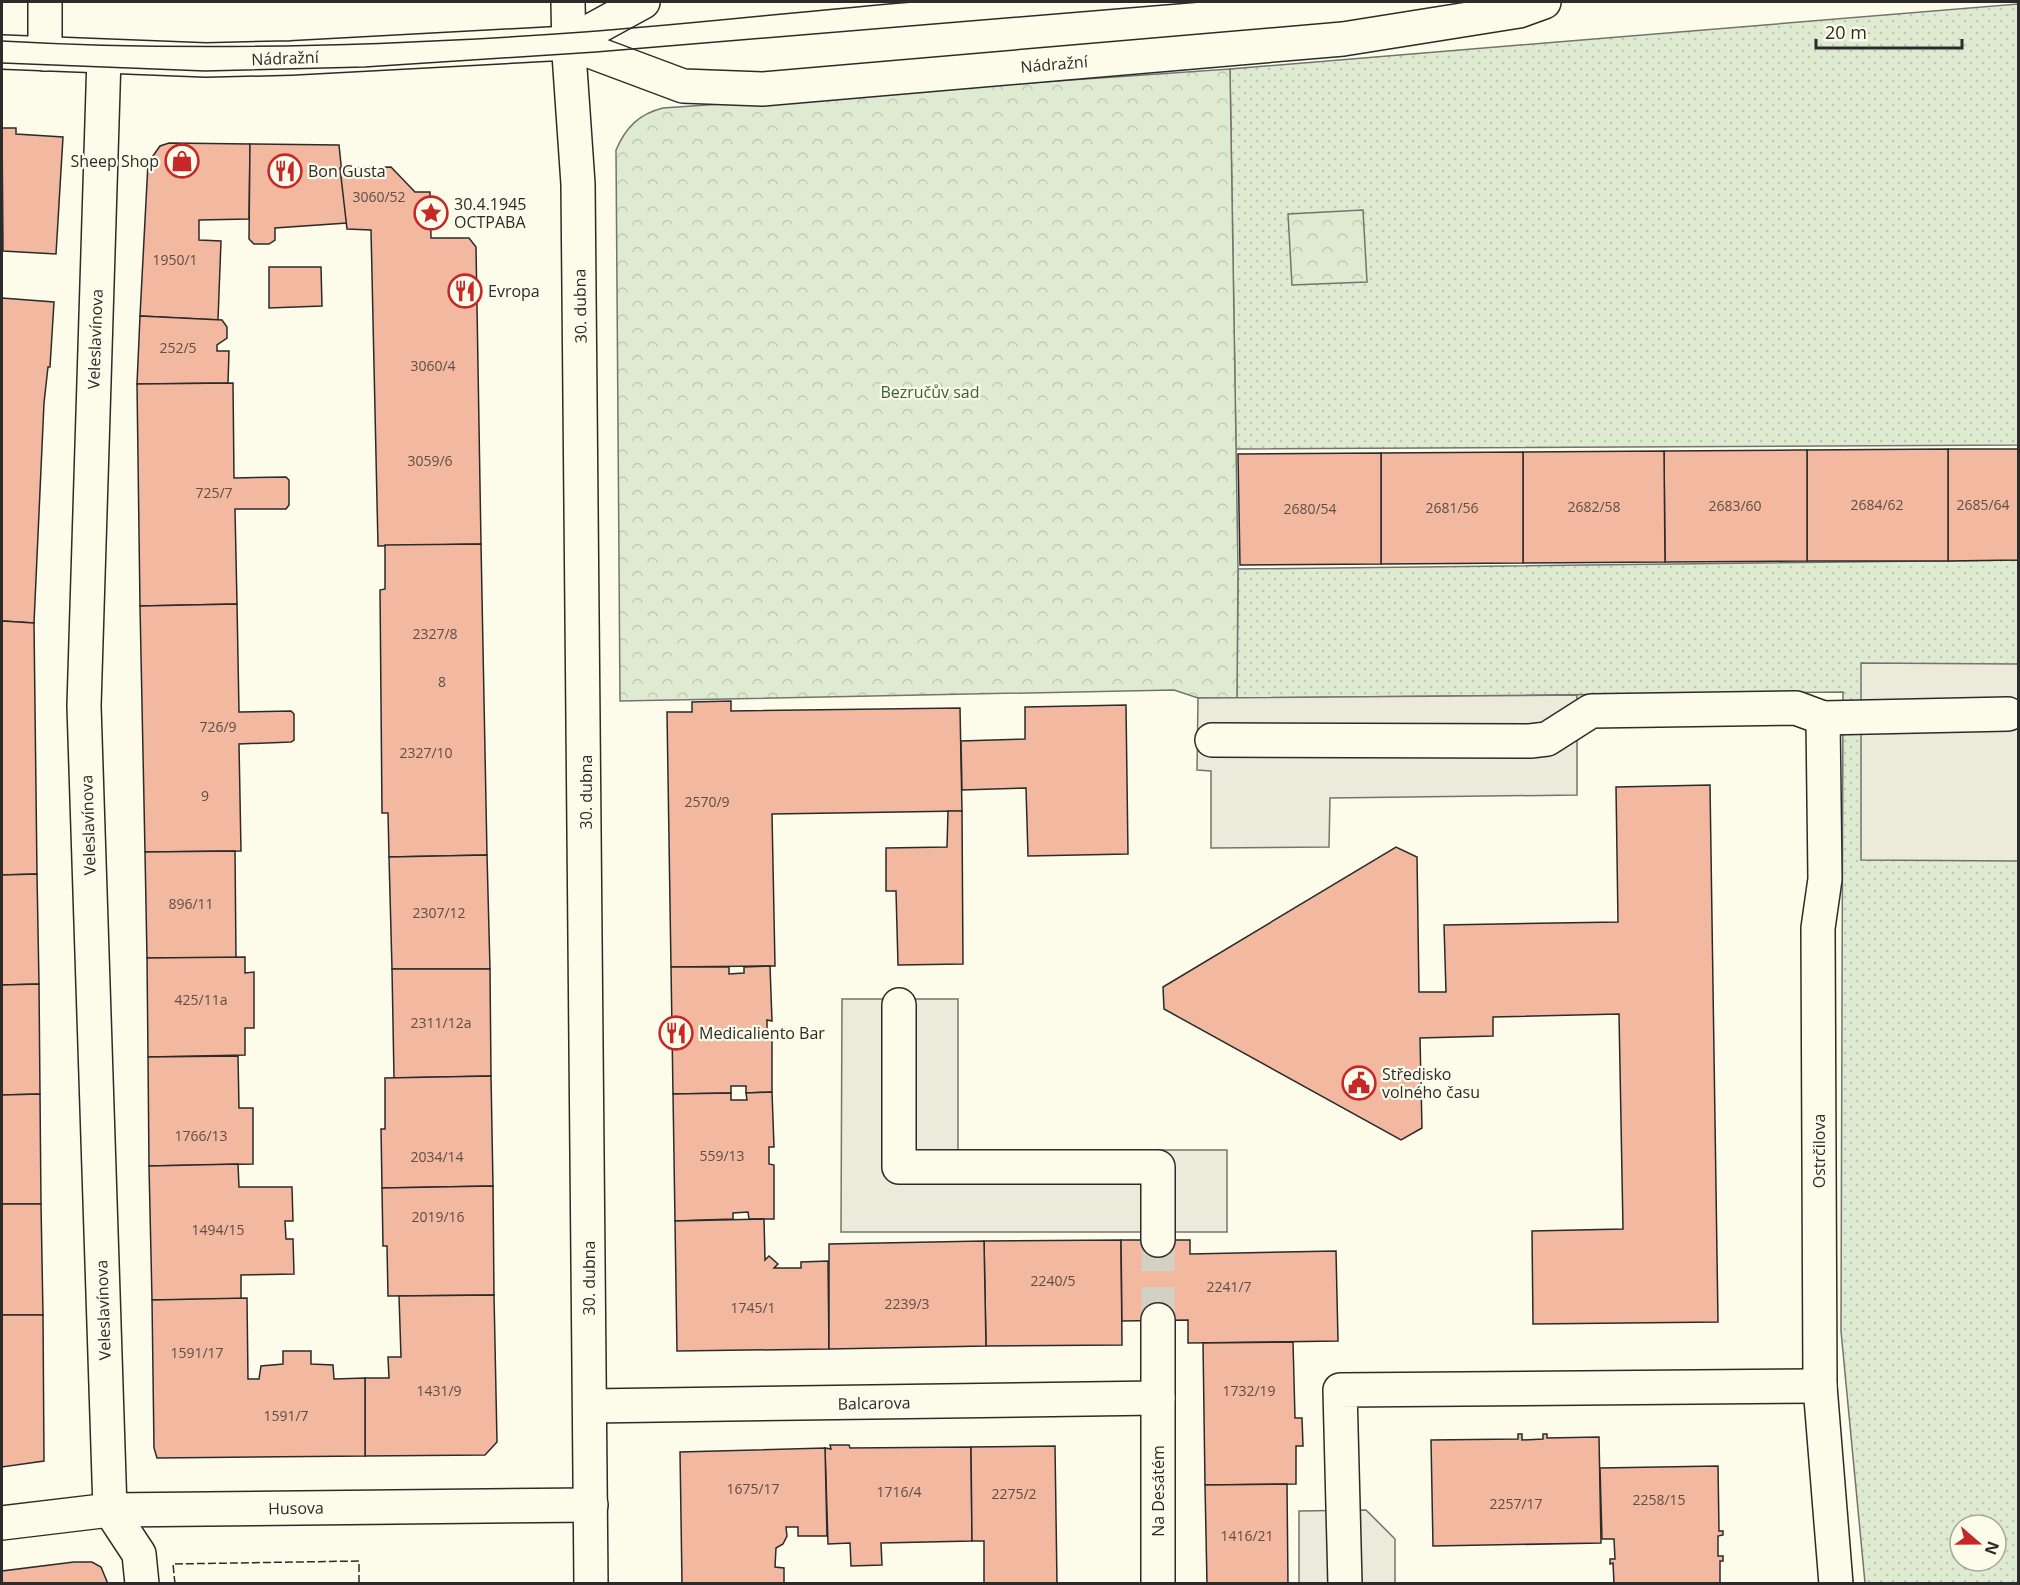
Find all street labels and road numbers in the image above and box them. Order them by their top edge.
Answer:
street label: Nádražní [251,46,320,70]
street label: Nádražní [1019,50,1090,78]
street label: 30. dubna [568,268,592,344]
street label: Veleslavínova [82,288,108,390]
street label: 30. dubna [575,755,597,829]
street label: Veleslavínova [75,774,101,876]
street label: Ostrčilova [1808,1114,1830,1188]
street label: 30. dubna [578,1241,600,1315]
street label: Veleslavínova [90,1259,116,1361]
street label: Balcarova [837,1391,911,1415]
street label: Na Desátém [1147,1445,1169,1537]
street label: Husova [268,1497,324,1519]

